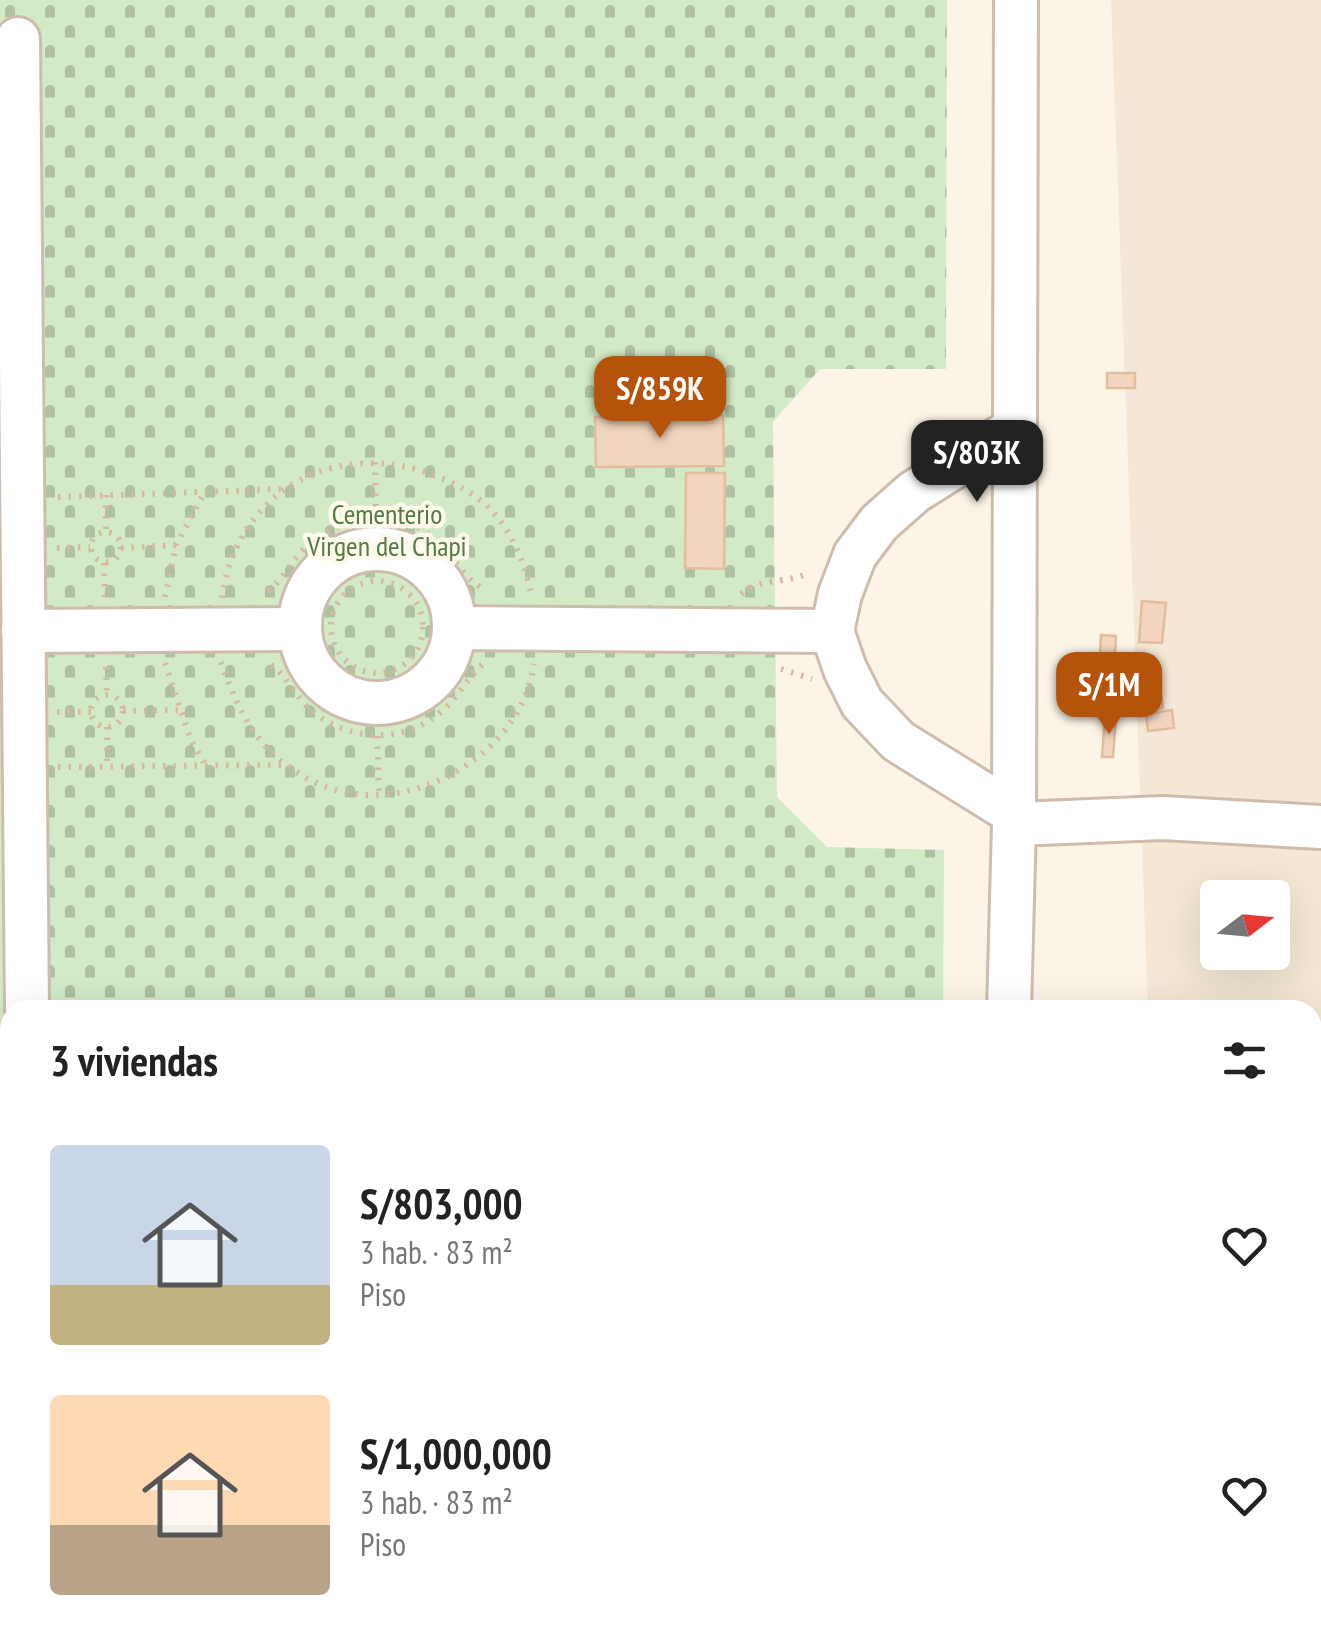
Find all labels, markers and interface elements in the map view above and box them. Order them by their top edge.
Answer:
pin: S/859K [579,356,741,441]
text: S/859K [616,367,704,409]
pin: S/803K [896,420,1058,505]
text: S/803K [933,431,1021,473]
park label: Cementerio Virgen del Chapi [306,495,467,564]
pin: S/1M [1050,652,1168,737]
text: S/1M [1078,663,1140,705]
north arrow [1200,880,1290,970]
map controls [1200,880,1290,970]
text: 3 viviendas [50,1033,218,1088]
icon: filters [1217,1033,1272,1088]
text: S/803,000 [360,1176,523,1231]
icon: home [130,1185,250,1305]
icon: heart [1217,1218,1272,1273]
text: 3 hab. · 83 m² [360,1231,513,1273]
text: Piso [360,1273,406,1315]
text: S/1,000,000 [360,1426,552,1481]
icon: home [130,1435,250,1555]
icon: heart [1217,1468,1272,1523]
text: 3 hab. · 83 m² [360,1481,513,1523]
text: Piso [360,1523,406,1565]

